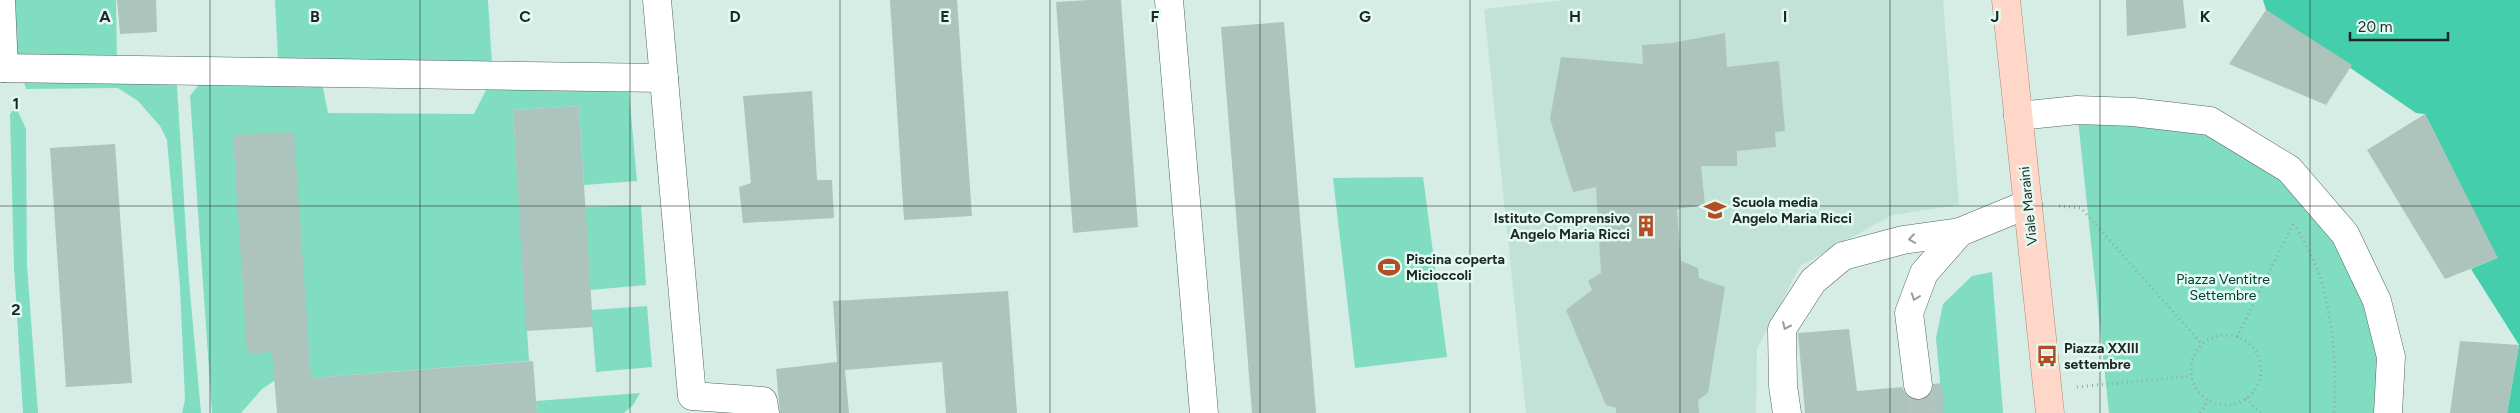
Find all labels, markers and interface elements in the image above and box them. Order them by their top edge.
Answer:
text: A [99,7,111,26]
text: B [310,7,320,26]
text: C [519,7,531,26]
text: D [729,7,741,26]
text: E [940,7,950,26]
text: F [1151,7,1160,26]
text: G [1359,7,1371,26]
text: H [1569,7,1581,26]
text: I [1783,7,1787,26]
text: J [1991,7,1999,26]
text: K [2200,7,2211,26]
scale bar [2350,10,2448,42]
text: 20 m [2358,18,2392,36]
text: 1 [13,94,19,113]
street label: Viale Maraini [2016,166,2041,246]
place label: Scuola media Angelo Maria Ricci [1732,194,1852,227]
school or university icon: Scuola media Angelo Maria Ricci [1702,197,1728,223]
place label: Istituto Comprensivo Angelo Maria Ricci [1494,210,1630,243]
building icon: Istituto Comprensivo Angelo Maria Ricci [1633,213,1659,239]
one-way arrow [1907,233,1916,243]
place label: Piscina coperta Micioccoli [1406,251,1505,284]
sports icon: Piscina coperta Micioccoli [1376,254,1402,280]
park label: Piazza Ventitre Settembre [2176,271,2270,304]
one-way arrow [1911,292,1921,301]
text: 2 [11,300,21,319]
one-way arrow [1782,320,1792,329]
place label: Piazza XXIII settembre [2064,340,2139,373]
bus stop icon: Piazza XXIII settembre [2034,343,2060,369]

